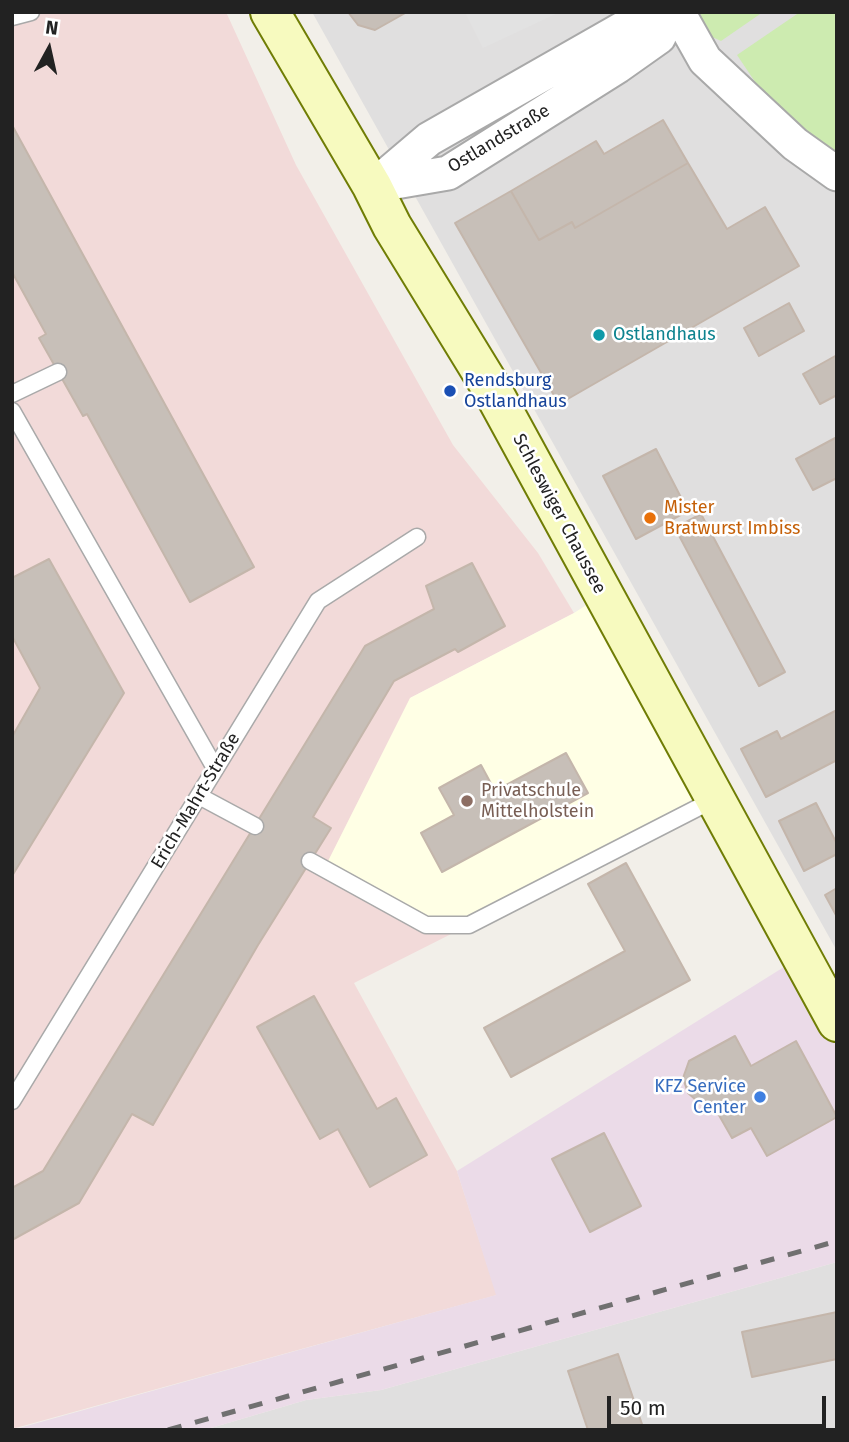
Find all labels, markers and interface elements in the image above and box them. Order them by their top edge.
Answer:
north arrow [14,14,84,84]
text: N [44,15,60,40]
street label: Ostlandstraße [444,100,554,178]
place label: Ostlandhaus [613,324,716,346]
marker: Ostlandhaus [591,327,607,343]
place label: Rendsburg Ostlandhaus [464,370,567,412]
marker: Rendsburg Ostlandhaus [442,383,458,399]
street label: Schleswiger Chaussee [508,430,610,598]
place label: Mister Bratwurst Imbiss [664,497,800,540]
marker: Mister Bratwurst Imbiss [642,510,658,526]
street label: Erich-Mahrt-Straße [147,729,245,873]
place label: Privatschule Mittelholstein [481,780,594,822]
marker: Privatschule Mittelholstein [459,793,475,809]
place label: KFZ Service Center [654,1076,746,1118]
marker: KFZ Service Center [752,1089,768,1105]
scale bar [611,1382,830,1426]
text: 50 m [620,1395,666,1421]

